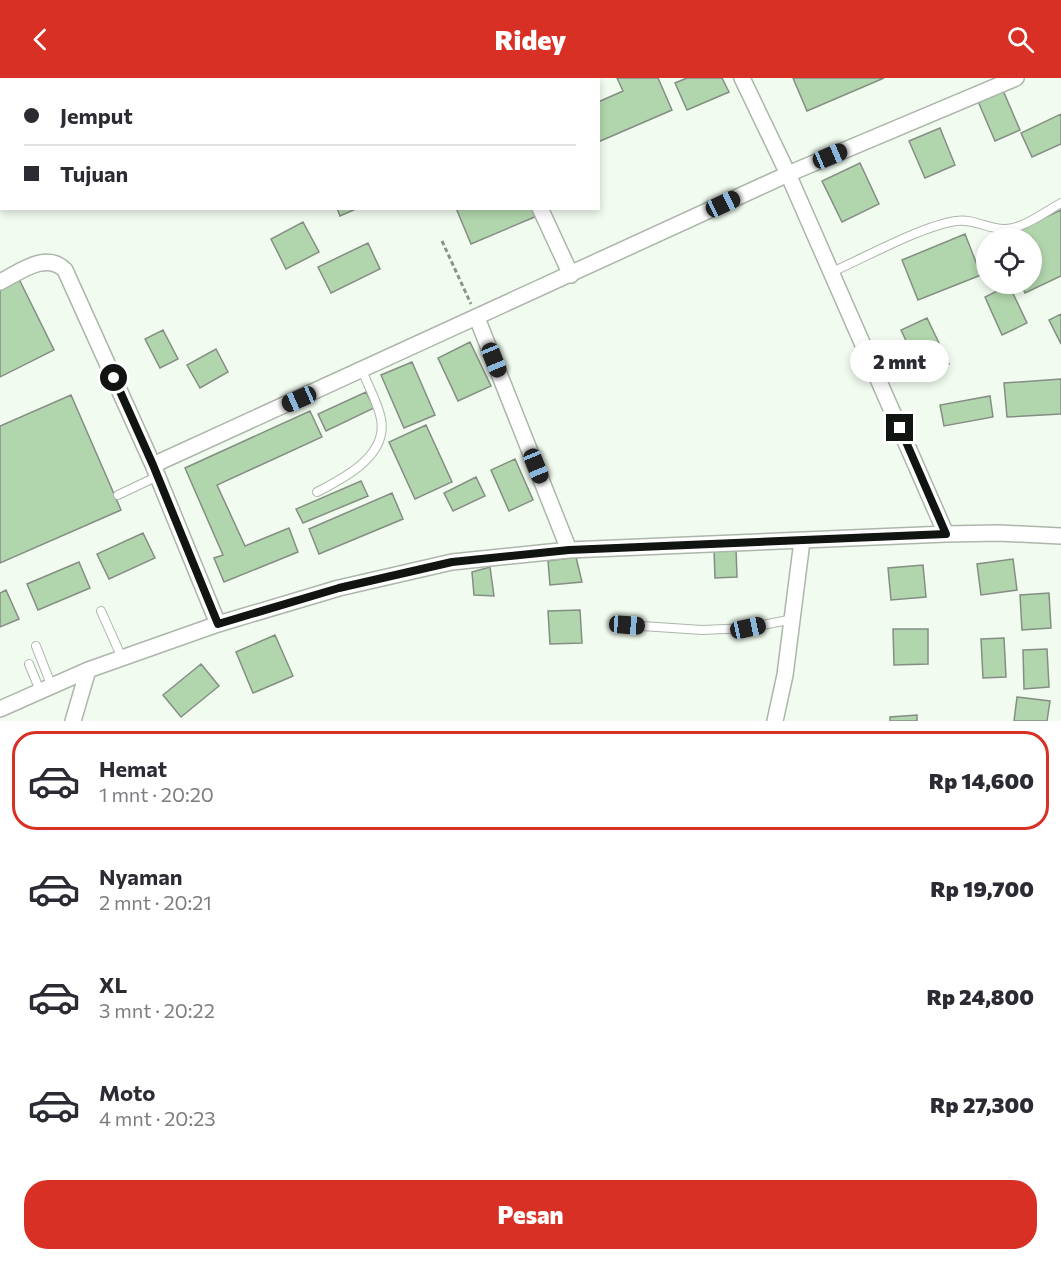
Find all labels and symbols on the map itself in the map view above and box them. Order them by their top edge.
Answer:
car [810,141,850,171]
car [703,188,743,220]
car [479,340,509,380]
callout: 2 mnt [850,341,950,383]
route start [100,364,127,391]
car [279,383,319,415]
route end [886,414,913,441]
car [521,446,551,486]
car [608,615,646,635]
car [729,615,767,641]

